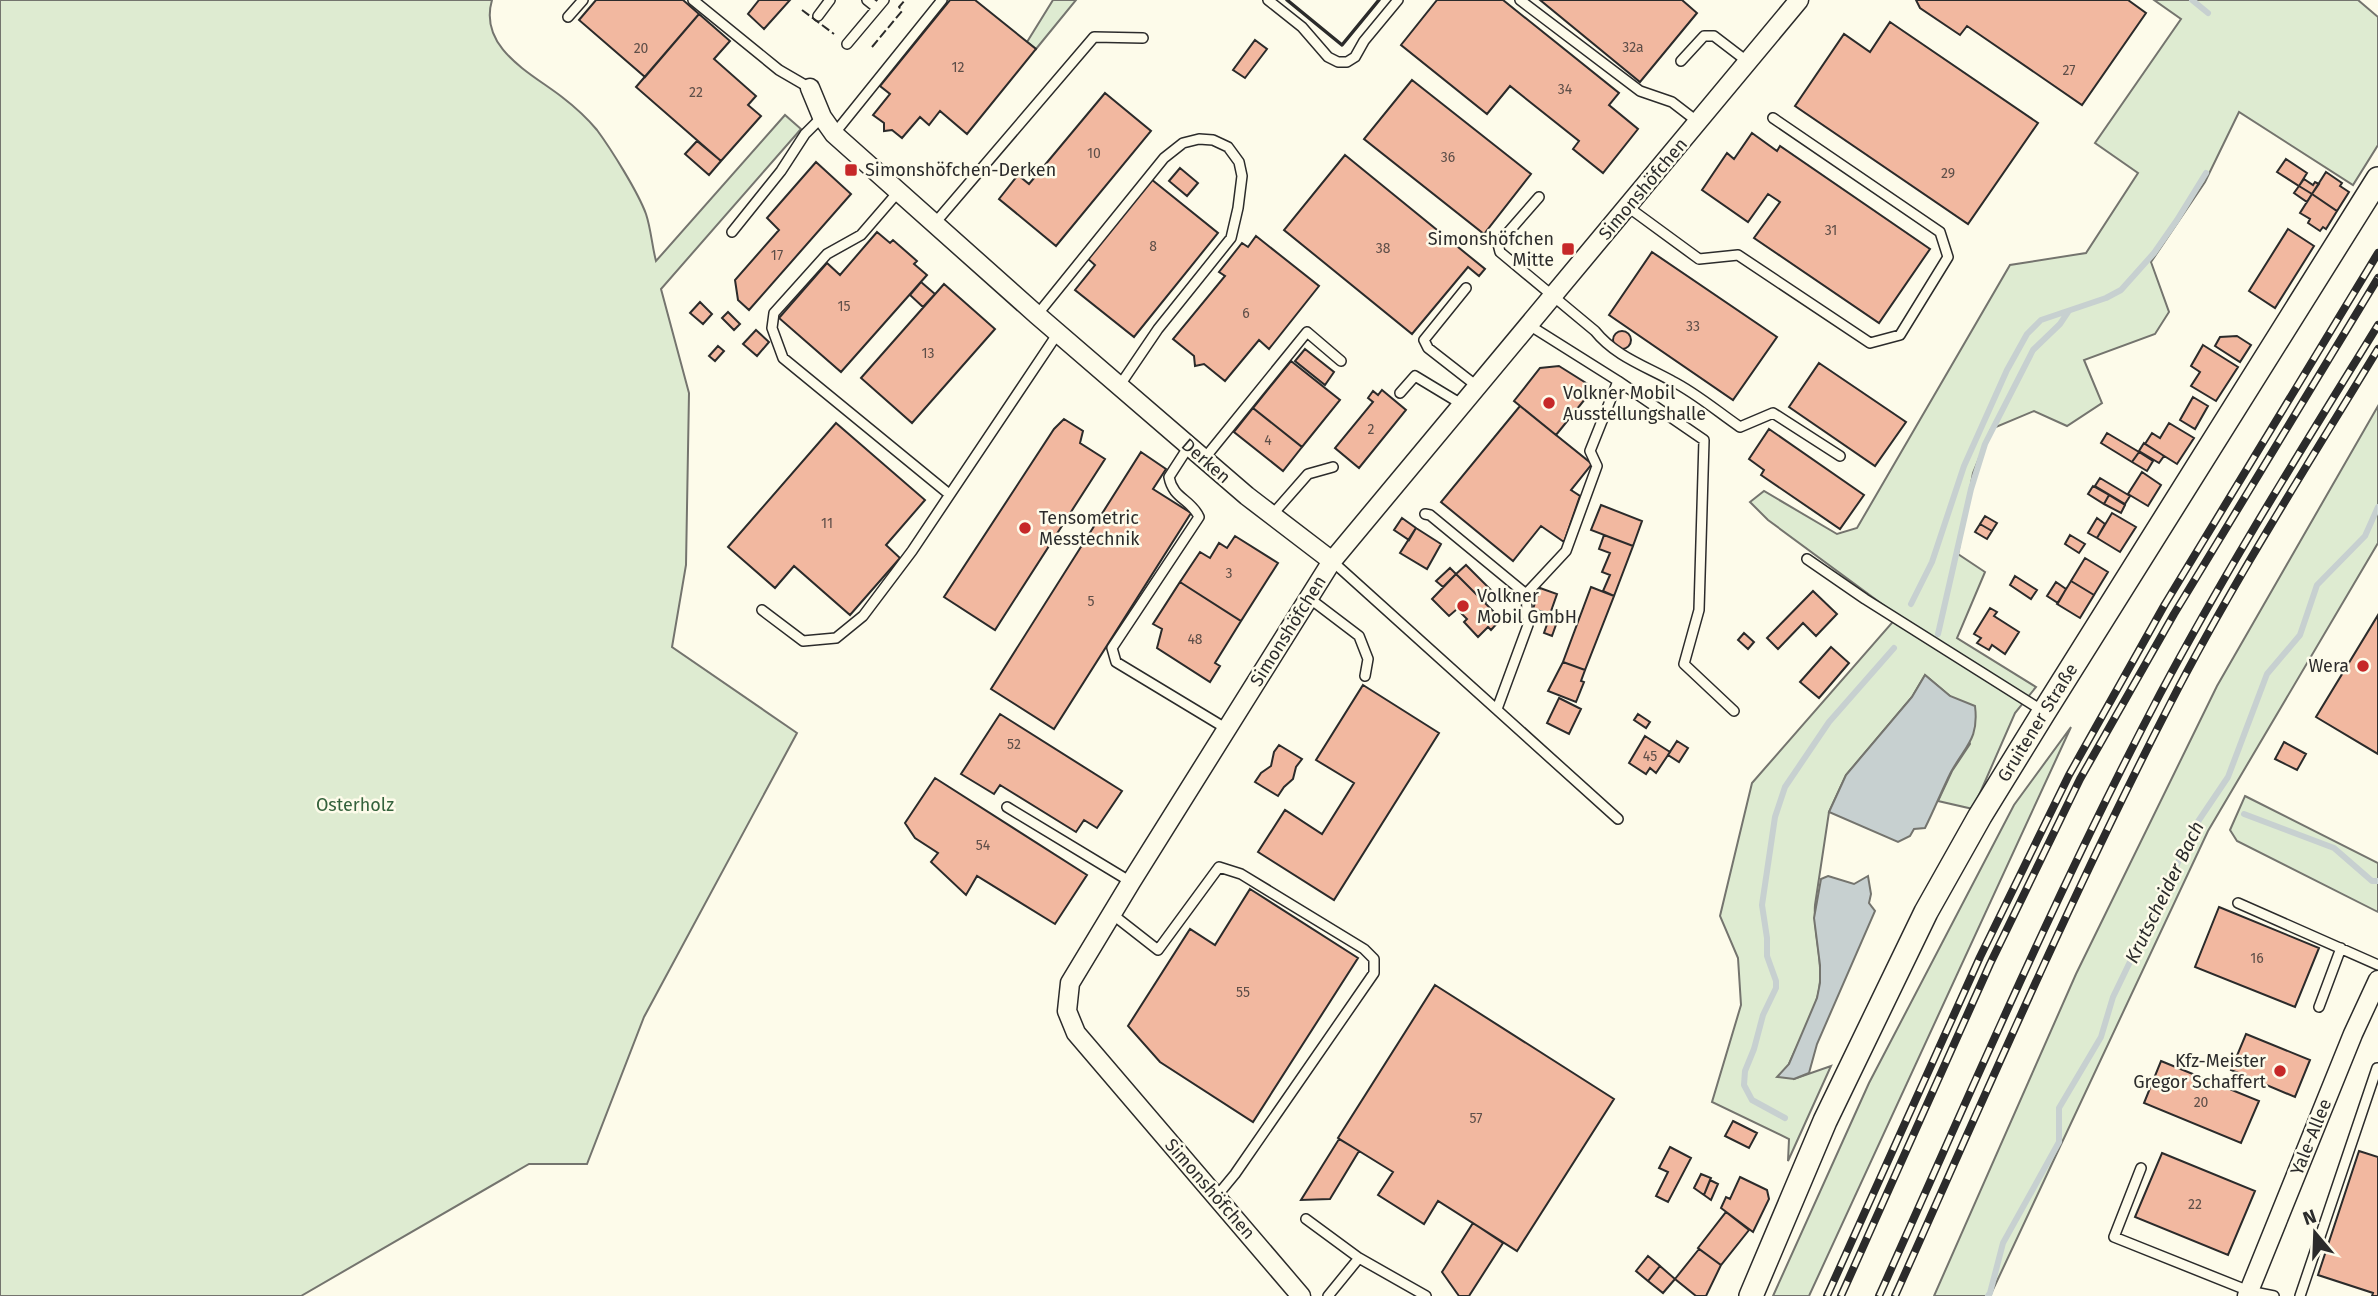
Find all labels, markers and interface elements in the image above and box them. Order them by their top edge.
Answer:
house number: 32a [1622,39,1644,56]
house number: 20 [634,40,649,57]
house number: 12 [952,59,965,76]
house number: 27 [2062,62,2076,79]
house number: 34 [1558,81,1573,98]
house number: 22 [689,84,703,101]
street label: Simonshöfchen [1594,134,1692,244]
house number: 10 [1087,145,1101,162]
house number: 36 [1441,149,1455,166]
place label: Simonshöfchen-Derken [865,159,1056,181]
marker: Simonshöfchen-Derken [843,162,859,178]
house number: 29 [1941,165,1955,182]
house number: 31 [1825,222,1837,239]
place label: Simonshöfchen Mitte [1428,228,1554,271]
house number: 8 [1149,238,1157,255]
house number: 38 [1376,240,1391,257]
marker: Simonshöfchen Mitte [1560,241,1576,257]
house number: 17 [771,247,783,264]
house number: 15 [837,298,851,315]
house number: 6 [1242,305,1250,322]
house number: 33 [1686,318,1700,335]
house number: 13 [921,345,935,362]
place label: Volkner Mobil Ausstellungshalle [1563,382,1706,425]
marker: Volkner Mobil Ausstellungshalle [1541,395,1557,411]
house number: 2 [1368,421,1375,438]
house number: 4 [1264,432,1272,449]
street label: Derken [1177,434,1235,488]
place label: Tensometric Messtechnik [1039,507,1140,550]
house number: 11 [821,515,833,532]
marker: Tensometric Messtechnik [1017,520,1033,536]
house number: 3 [1226,565,1233,582]
street label: Simonshöfchen [1245,572,1331,690]
place label: Volkner Mobil GmbH [1477,585,1577,628]
house number: 5 [1087,593,1095,610]
marker: Volkner Mobil GmbH [1455,598,1471,614]
house number: 48 [1187,631,1203,648]
place label: Wera [2308,655,2349,677]
marker: Wera [2355,658,2371,674]
street label: Gruitener Straße [1993,659,2083,786]
house number: 52 [1007,736,1021,753]
house number: 45 [1643,748,1657,765]
park label: Osterholz [316,794,394,816]
water label: Krutscheider Bach [2120,817,2209,967]
house number: 54 [976,837,991,854]
house number: 16 [2250,950,2264,967]
house number: 55 [1236,984,1250,1001]
place label: Kfz-Meister Gregor Schaffert [2133,1050,2266,1093]
marker: Kfz-Meister Gregor Schaffert [2272,1063,2288,1079]
house number: 20 [2194,1094,2209,1111]
street label: Yale-Allee [2286,1096,2336,1178]
house number: 57 [1470,1110,1482,1127]
street label: Simonshöfchen [1160,1134,1260,1244]
house number: 22 [2188,1196,2202,1213]
north arrow [2280,1198,2350,1268]
text: N [2300,1204,2319,1230]

